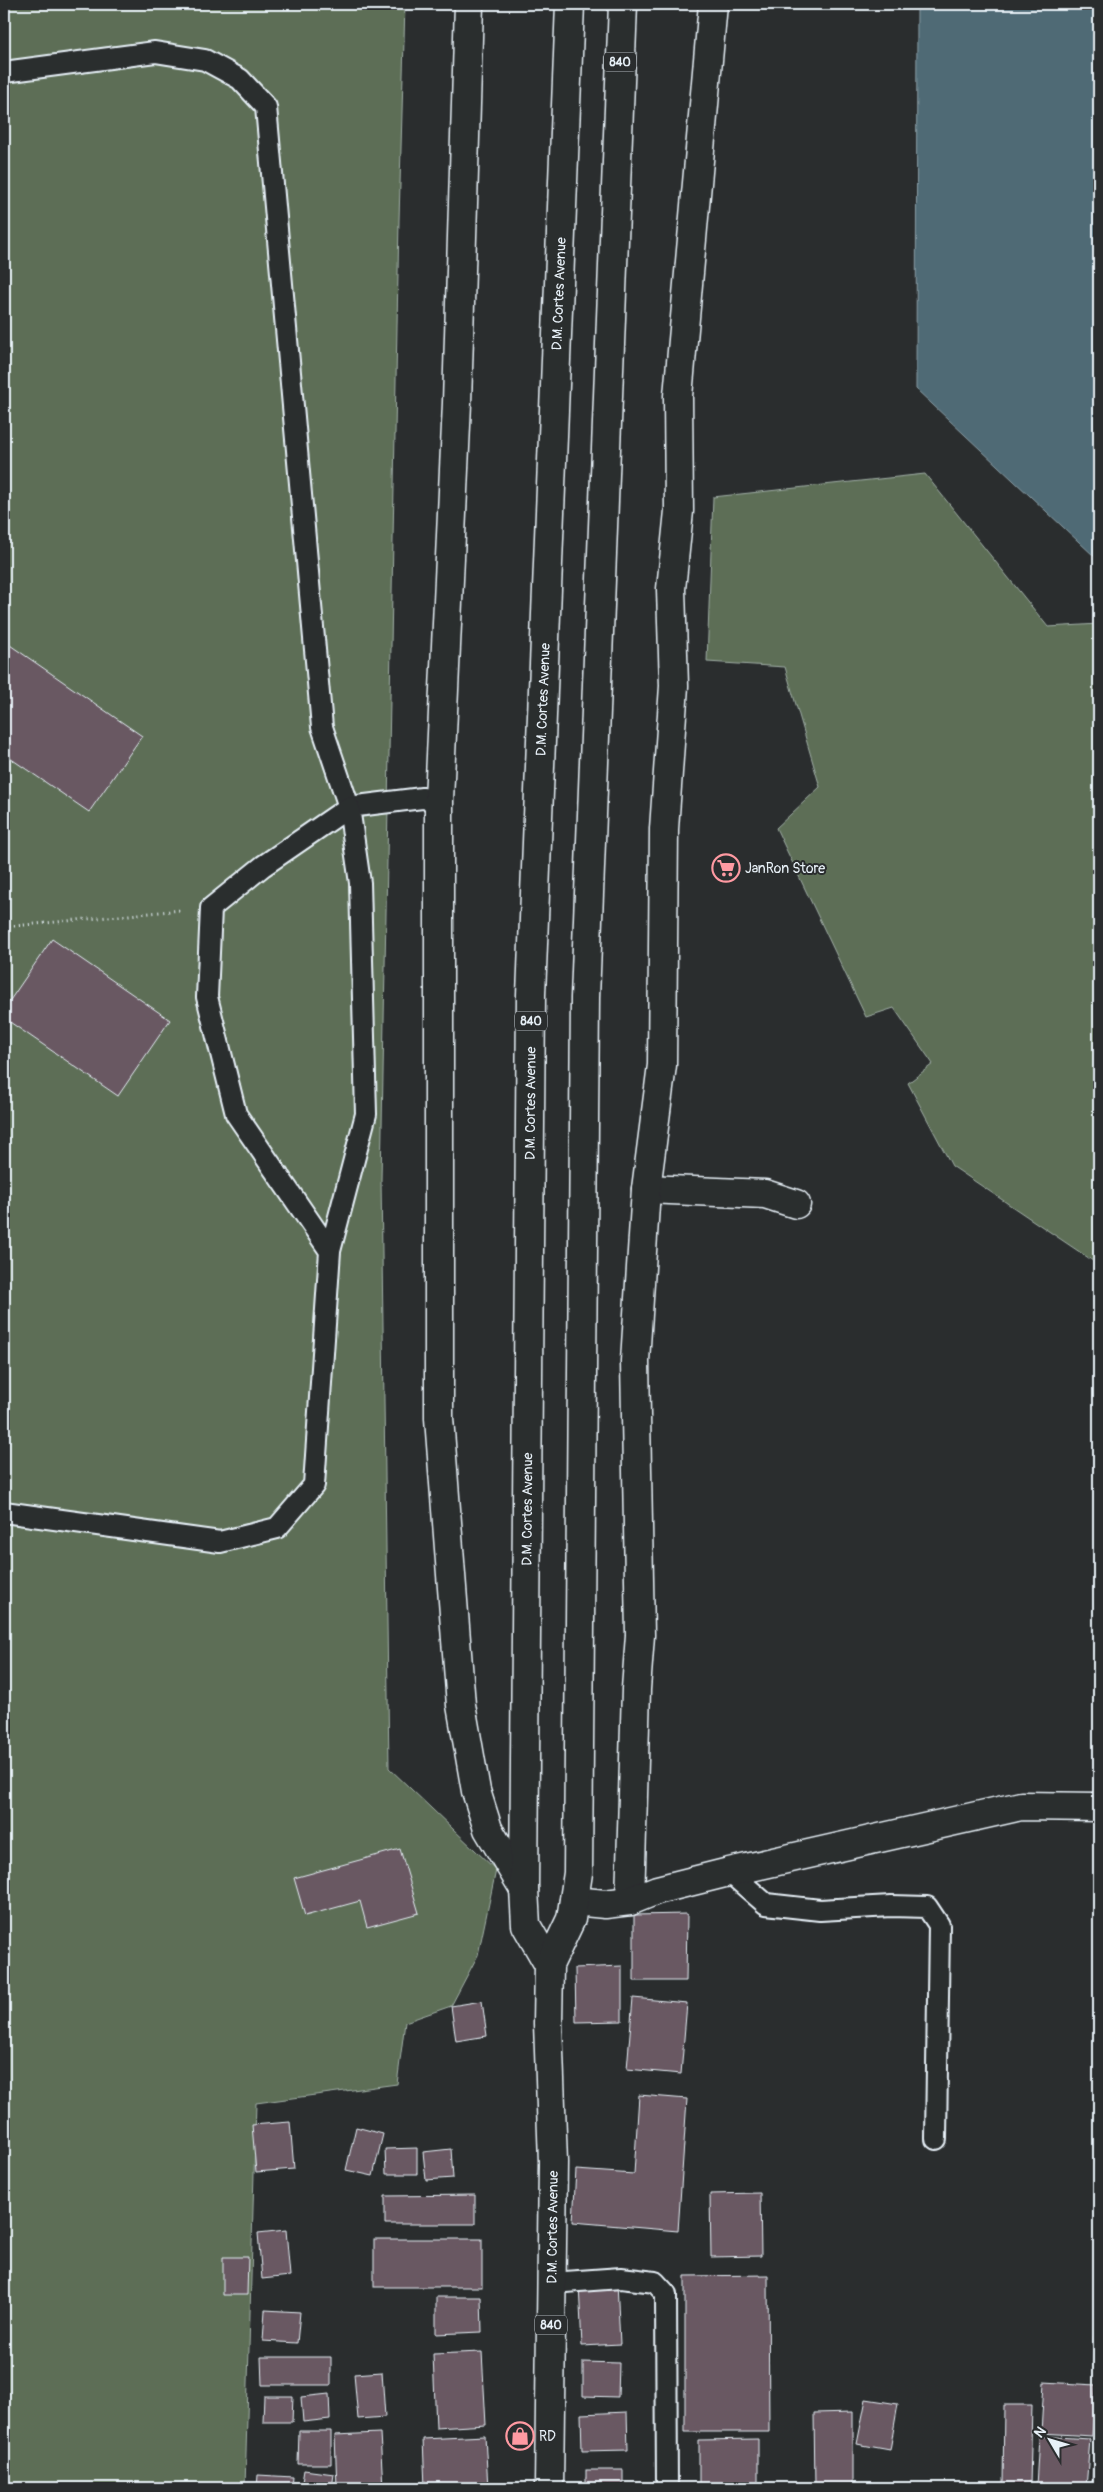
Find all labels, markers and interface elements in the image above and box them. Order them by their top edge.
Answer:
road number: 840 [604,52,636,72]
street label: D.M. Cortes Avenue [548,237,570,351]
street label: D.M. Cortes Avenue [532,642,554,756]
supermarket icon: JanRon Store [711,853,741,883]
place label: JanRon Store [745,860,825,877]
road number: 840 [515,1011,547,1030]
street label: D.M. Cortes Avenue [522,1046,540,1160]
street label: D.M. Cortes Avenue [519,1452,536,1566]
street label: D.M. Cortes Avenue [544,2170,562,2284]
road number: 840 [535,2316,567,2334]
north arrow [1026,2414,1076,2464]
shop icon: RD [505,2421,535,2451]
text: N [1031,2423,1050,2441]
place label: RD [539,2428,556,2445]

